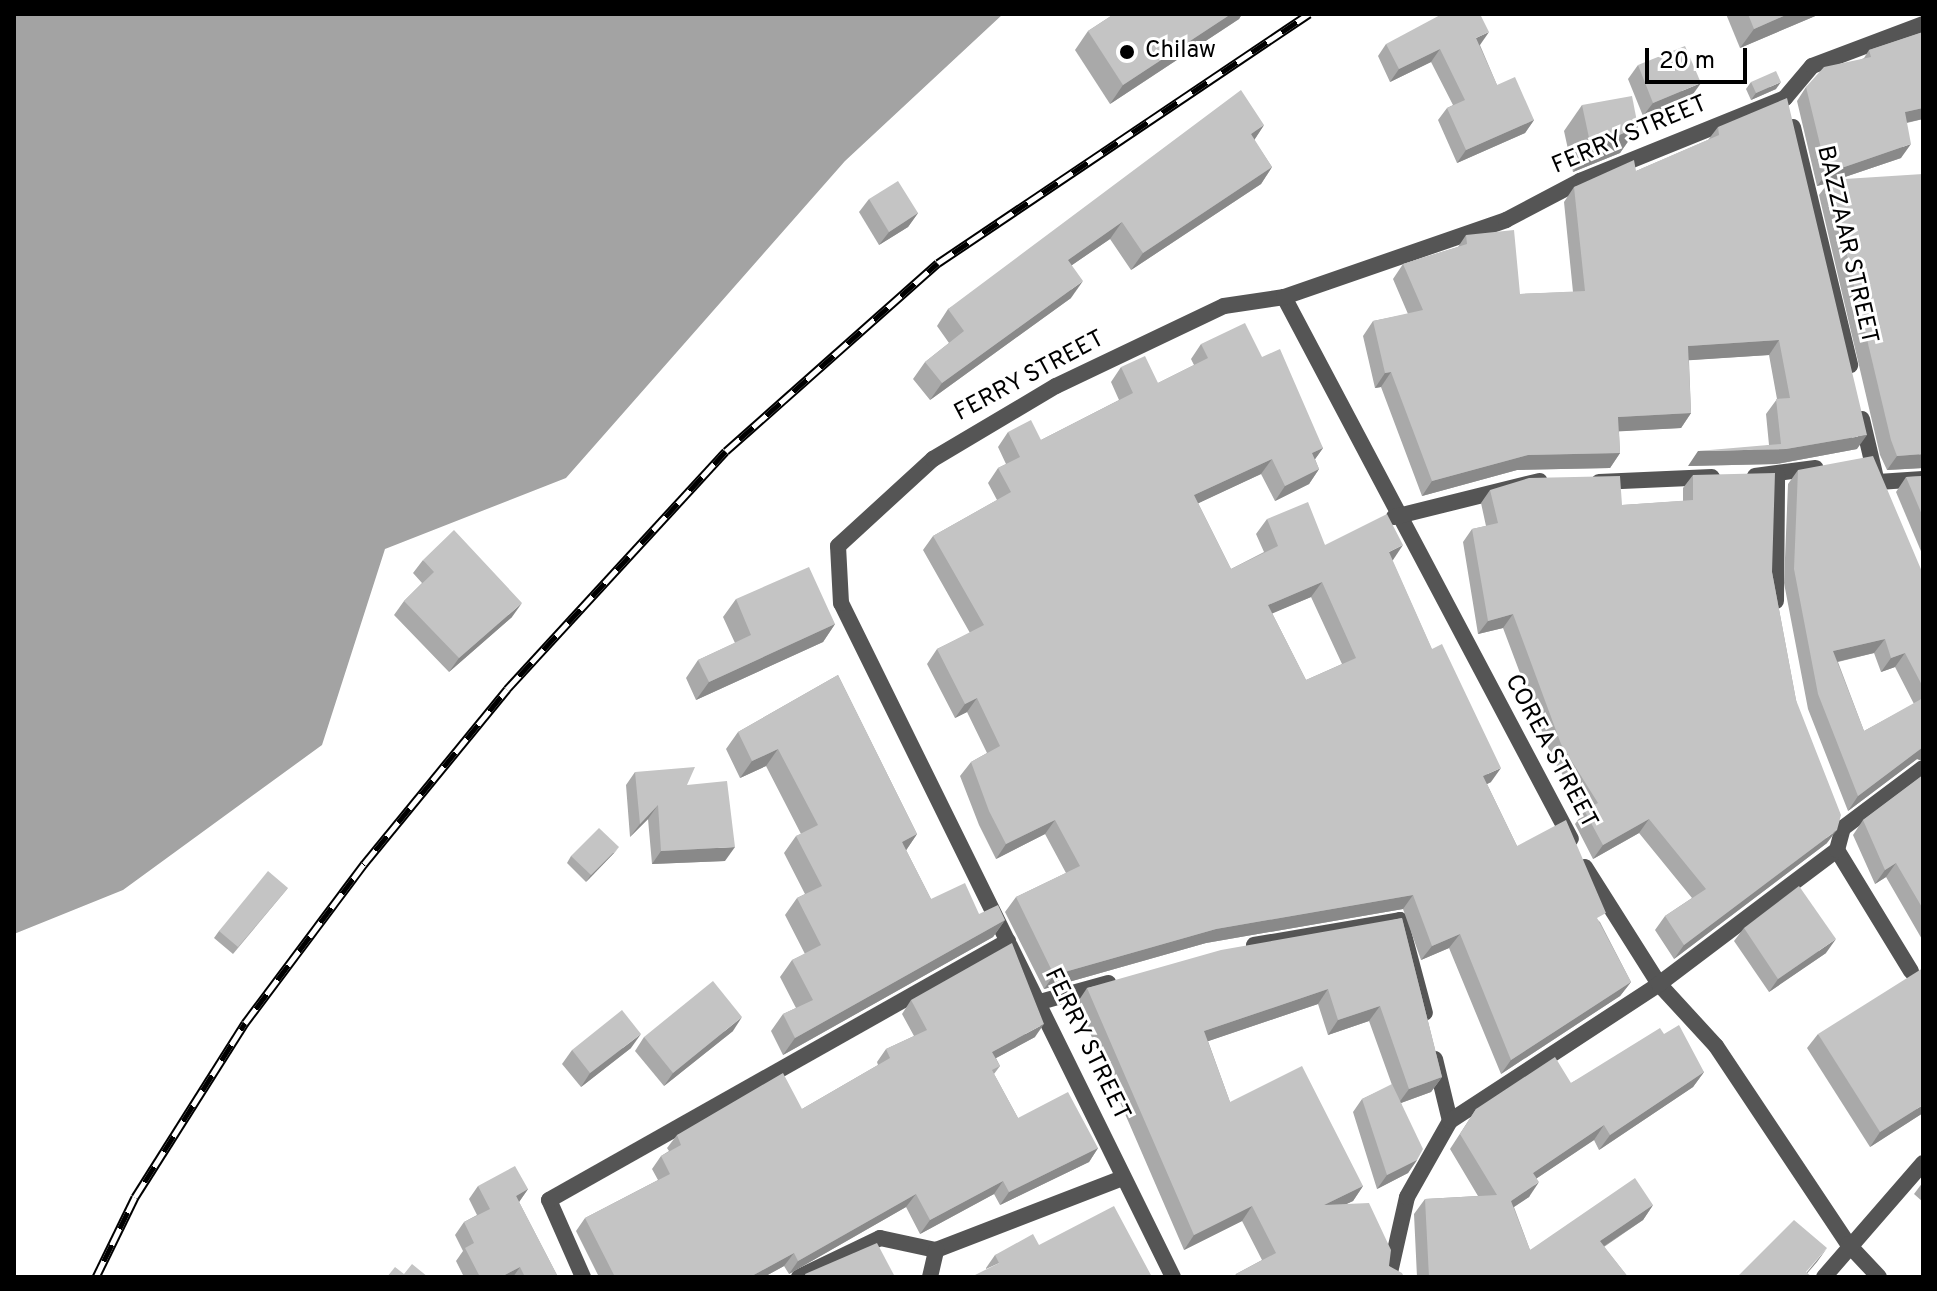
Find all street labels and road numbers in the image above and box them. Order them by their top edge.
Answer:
street label: FERRY STREET [1548,90,1712,182]
street label: BAZZAAR STREET [1809,143,1883,347]
street label: FERRY STREET [950,325,1110,429]
street label: COREA STREET [1497,670,1603,834]
street label: FERRY STREET [1037,964,1135,1126]

